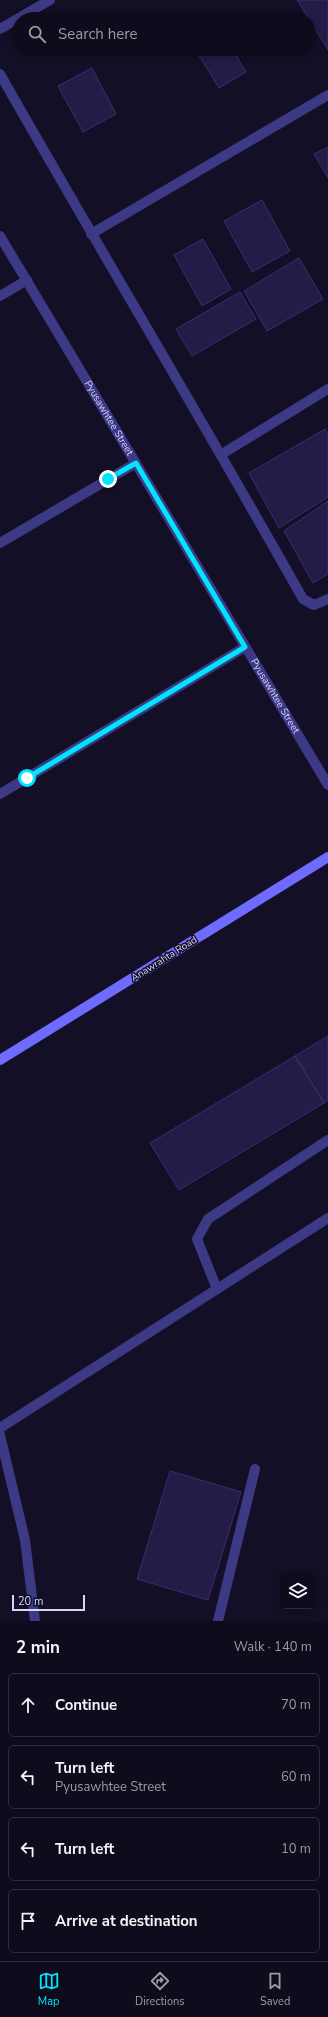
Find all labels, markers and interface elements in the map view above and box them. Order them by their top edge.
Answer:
search box [12,12,316,56]
icon: search [26,23,48,45]
text: Search here [58,24,138,44]
street label: Pyusawhtee Street [81,378,137,459]
route end [99,470,117,488]
street label: Pyusawhtee Street [247,656,303,737]
route start [18,769,36,787]
street label: Anawrahta Road [128,933,200,985]
map controls [280,1573,316,1609]
button: layers [280,1573,316,1609]
scale bar [12,1593,85,1612]
text: 20 m [18,1594,43,1609]
text: 2 min [16,1636,60,1659]
text: Walk · 140 m [234,1638,312,1656]
icon: ahead [17,1694,39,1716]
text: Continue [55,1695,117,1715]
text: 70 m [281,1696,311,1714]
text: Turn left [55,1758,114,1778]
icon: left [17,1766,39,1788]
text: 60 m [281,1768,311,1786]
text: Pyusawhtee Street [55,1778,166,1796]
icon: left [17,1838,39,1860]
text: Turn left [55,1839,114,1859]
text: 10 m [281,1840,311,1858]
icon: arrive [17,1910,39,1932]
text: Arrive at destination [55,1911,198,1931]
tab: Map [38,1970,60,2009]
tab: Directions [135,1970,185,2009]
tab: Saved [260,1970,290,2009]

